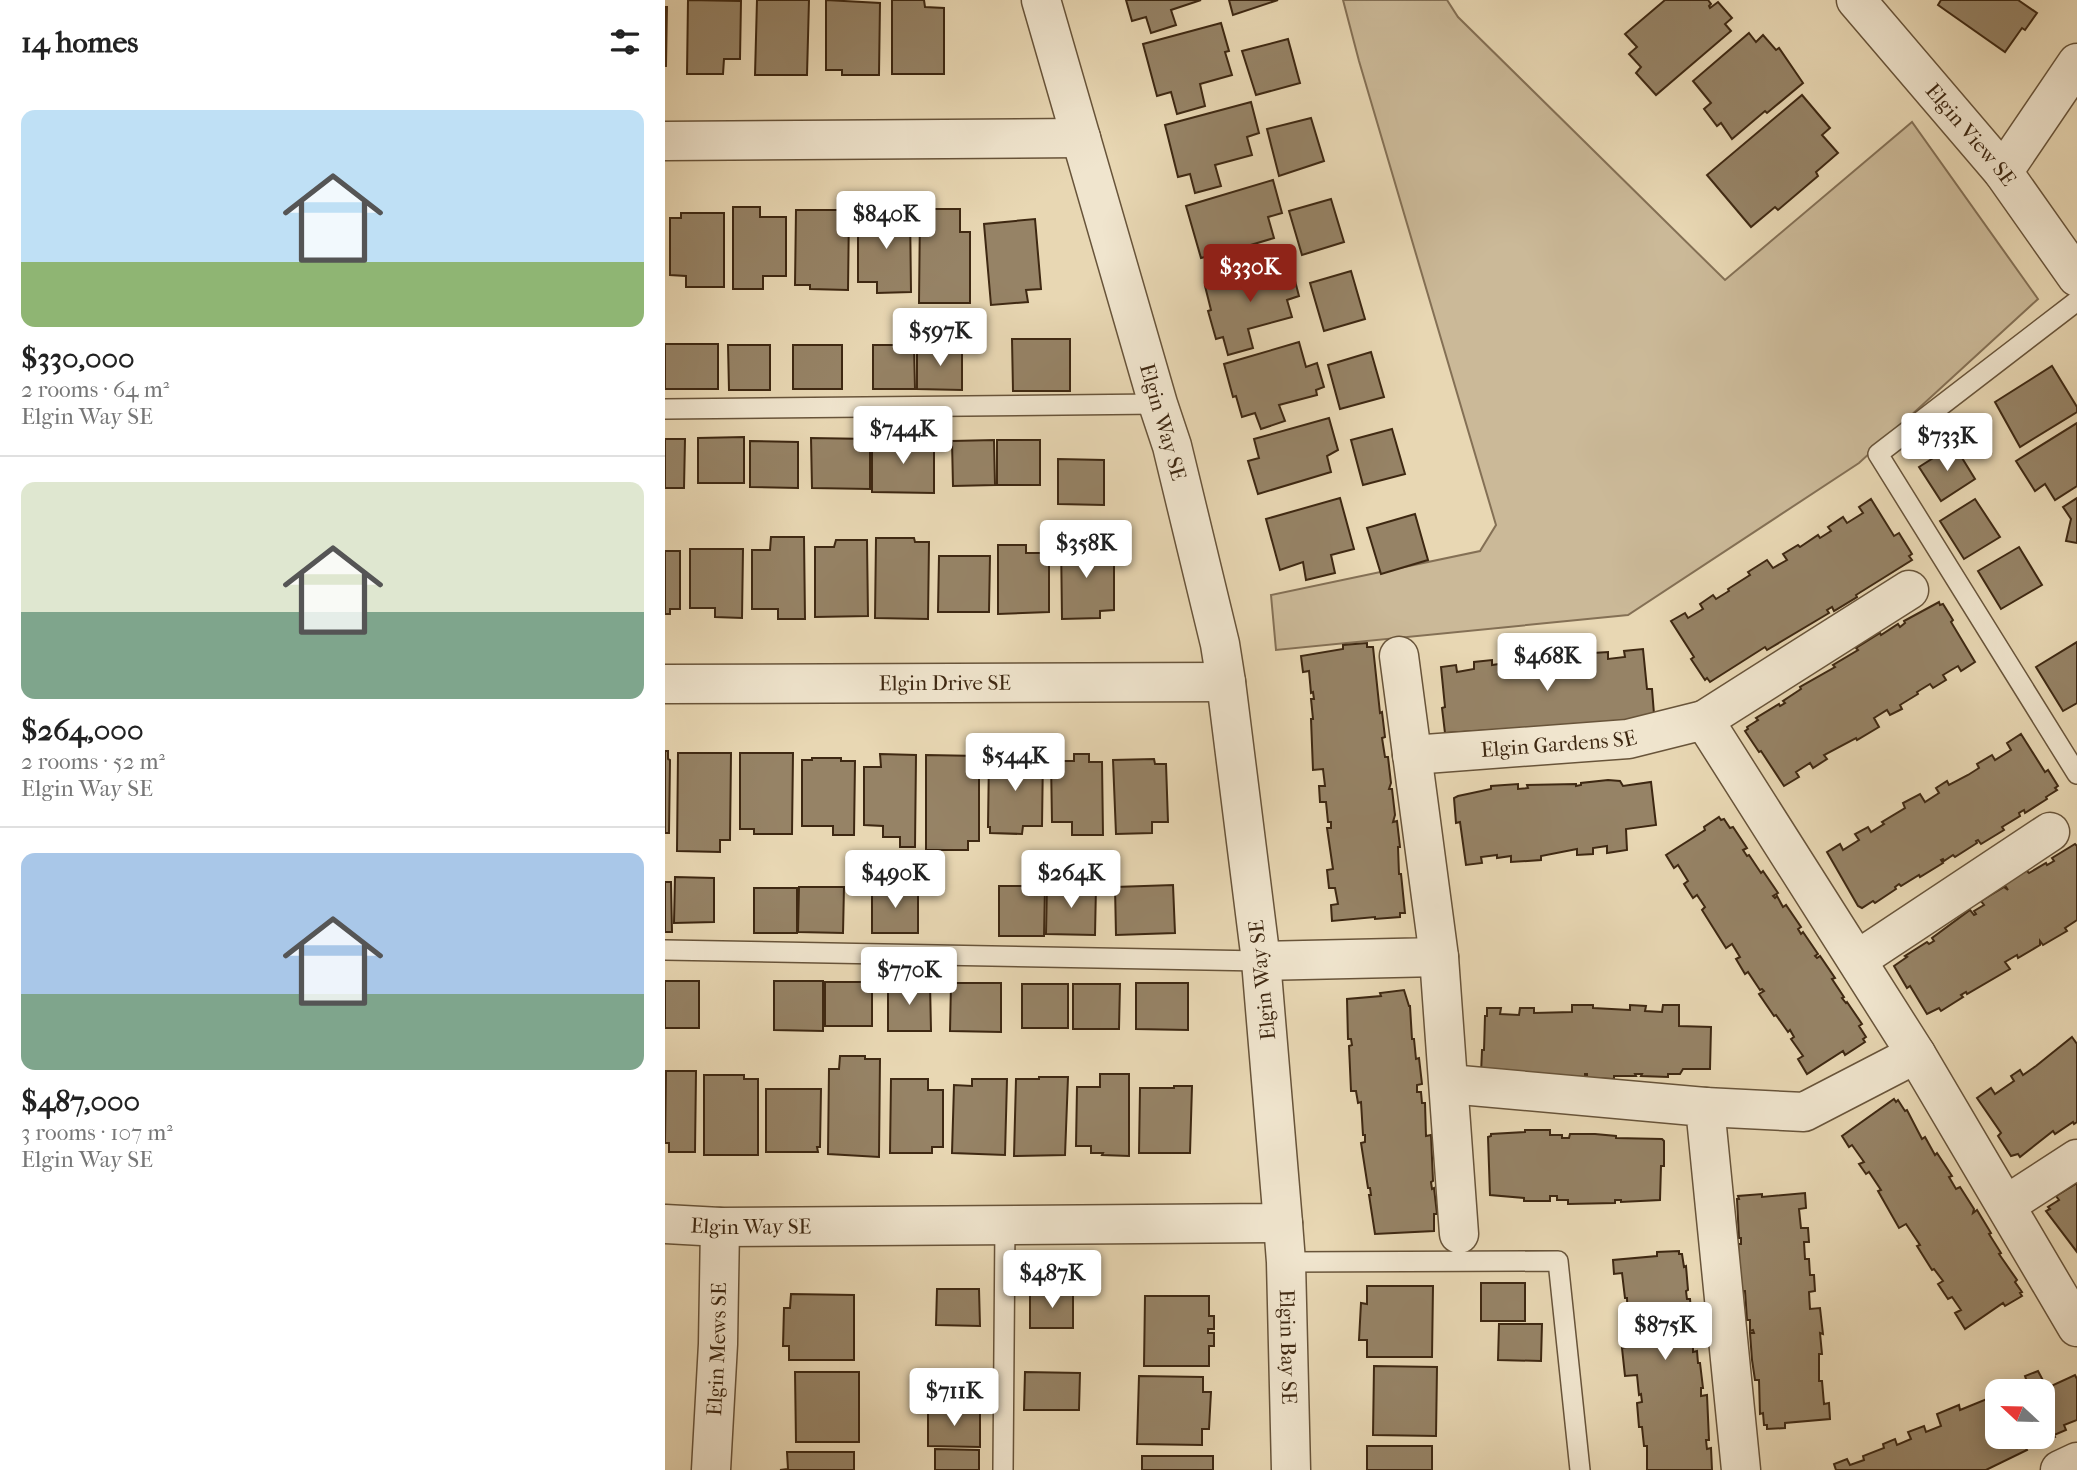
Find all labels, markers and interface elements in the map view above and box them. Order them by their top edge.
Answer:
icon: filters [606,23,644,61]
text: 14 homes [21,25,138,60]
street label: Elgin View SE [1921,79,2021,191]
icon: home [270,155,396,281]
pin: $840K [837,191,935,251]
text: $840K [852,200,920,227]
pin: $330K [1201,244,1299,304]
text: $330K [1220,253,1280,280]
pin: $597K [891,308,989,368]
text: $597K [909,317,971,344]
text: $330,000 [21,341,135,376]
street label: Elgin Way SE [1135,361,1191,483]
text: 2 rooms · 64 m² [21,376,169,403]
text: Elgin Way SE [21,403,153,430]
pin: $744K [854,406,952,466]
pin: $733K [1898,414,1996,473]
text: $744K [869,415,937,442]
text: $733K [1917,422,1977,449]
pin: $358K [1037,520,1135,580]
icon: home [270,527,396,653]
text: $358K [1056,529,1116,556]
pin: $468K [1498,634,1596,693]
text: $468K [1514,642,1580,669]
street label: Elgin Drive SE [879,671,1011,695]
text: $264,000 [21,713,143,748]
street label: Elgin Gardens SE [1480,725,1639,762]
pin: $544K [966,734,1064,793]
text: $544K [982,742,1048,769]
text: 2 rooms · 52 m² [21,748,165,775]
text: Elgin Way SE [21,775,153,802]
pin: $490K [846,850,944,910]
pin: $264K [1022,850,1120,910]
text: $490K [861,859,929,886]
text: $264K [1037,859,1105,886]
icon: home [270,898,396,1024]
street label: Elgin Way SE [1244,919,1280,1041]
pin: $770K [860,948,958,1007]
text: $770K [877,956,941,983]
text: $487,000 [21,1084,140,1119]
text: 3 rooms · 107 m² [21,1119,173,1146]
text: Elgin Way SE [21,1146,153,1173]
street label: Elgin Way SE [690,1213,812,1239]
pin: $487K [1003,1250,1101,1310]
text: $487K [1019,1259,1085,1286]
street label: Elgin Mews SE [702,1282,731,1417]
street label: Elgin Bay SE [1275,1289,1301,1405]
pin: $875K [1616,1302,1714,1362]
text: $875K [1634,1311,1696,1338]
pin: $711K [905,1368,1003,1428]
text: $711K [926,1377,982,1404]
north arrow [1985,1379,2055,1449]
map controls [1985,1379,2055,1449]

